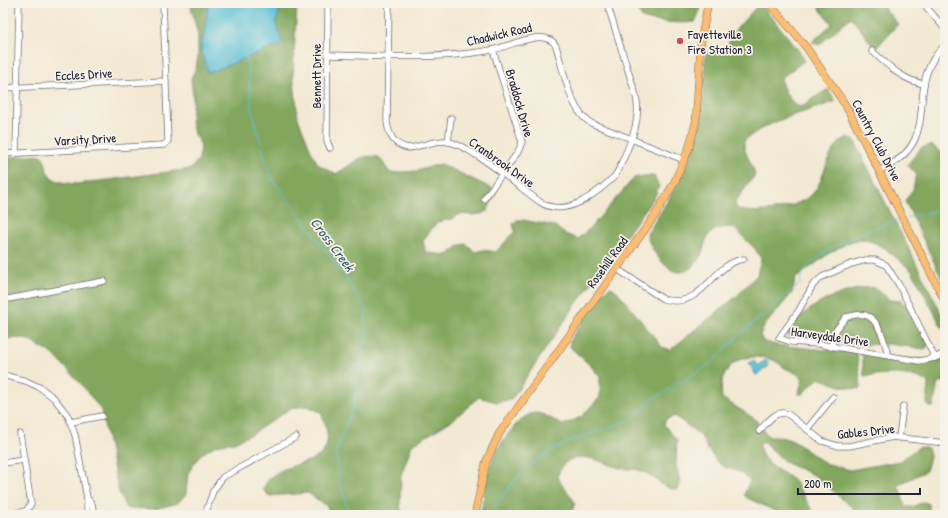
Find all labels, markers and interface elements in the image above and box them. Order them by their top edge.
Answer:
street label: Chadwick Road [465,18,533,50]
place label: Fayetteville Fire Station 3 [687,25,752,58]
marker: Fayetteville Fire Station 3 [675,36,685,46]
street label: Bennett Drive [307,43,325,109]
street label: Eccles Drive [55,64,113,84]
street label: Braddock Drive [502,67,538,139]
street label: Country Club Drive [848,96,906,184]
street label: Varsity Drive [53,128,117,150]
street label: Cranbrook Drive [465,133,539,191]
water label: Cross Creek [307,213,360,276]
street label: Rosehill Road [582,233,632,291]
street label: Harveydale Drive [790,322,870,350]
street label: Gables Drive [836,419,896,443]
scale bar [798,470,920,496]
text: 200 m [804,475,831,492]

